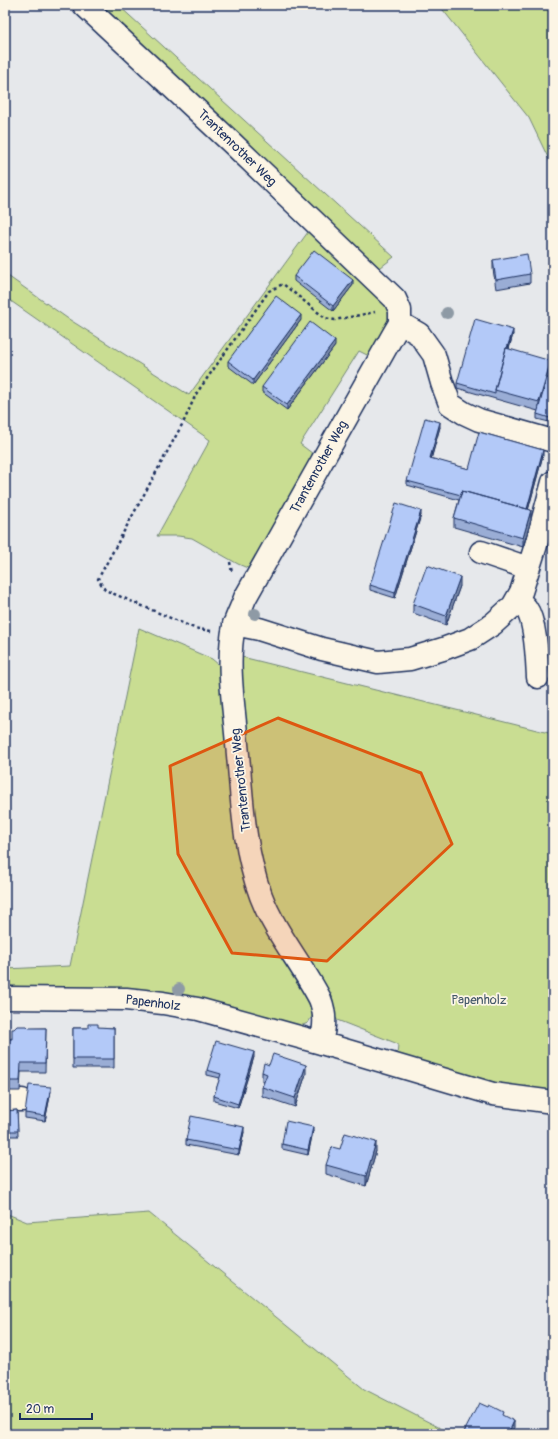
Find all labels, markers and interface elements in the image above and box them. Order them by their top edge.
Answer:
street label: Trantenrother Weg [194,106,280,190]
street label: Trantenrother Weg [287,417,351,516]
street label: Trantenrother Weg [228,727,254,832]
street label: Papenholz [125,992,182,1014]
park label: Papenholz [451,992,507,1008]
scale bar [20,1395,92,1421]
text: 20 m [26,1402,55,1417]

